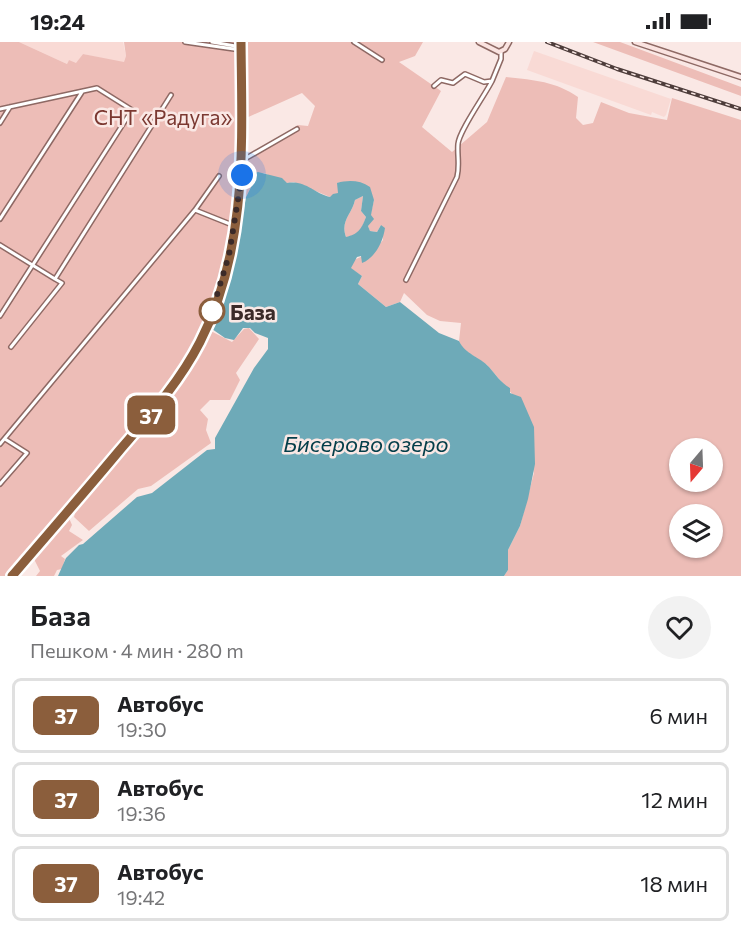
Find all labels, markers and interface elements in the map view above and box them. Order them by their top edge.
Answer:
text: 19:24 [30,8,85,35]
park label: СНТ «Радуга» [94,104,232,129]
your location [227,160,257,190]
marker: База [199,298,225,324]
place label: База [230,299,276,324]
line badge: 37 [124,396,178,434]
text: 37 [139,403,163,428]
water label: Бисерово озеро [283,430,449,457]
north arrow [669,438,723,492]
map controls [669,438,723,558]
button: layers [669,504,723,558]
button: heart [648,596,711,659]
text: База [30,598,91,632]
text: Пешком · 4 мин · 280 m [30,638,244,662]
text: Автобус [117,690,204,717]
text: 6 мин [650,702,708,729]
text: 37 [54,703,78,728]
text: 19:30 [117,717,167,741]
text: Автобус [117,774,204,801]
text: 12 мин [641,786,708,813]
text: 37 [54,787,78,812]
text: 19:36 [117,801,166,825]
text: Автобус [117,858,204,885]
text: 18 мин [640,870,708,897]
text: 37 [54,871,78,896]
text: 19:42 [117,885,165,909]

